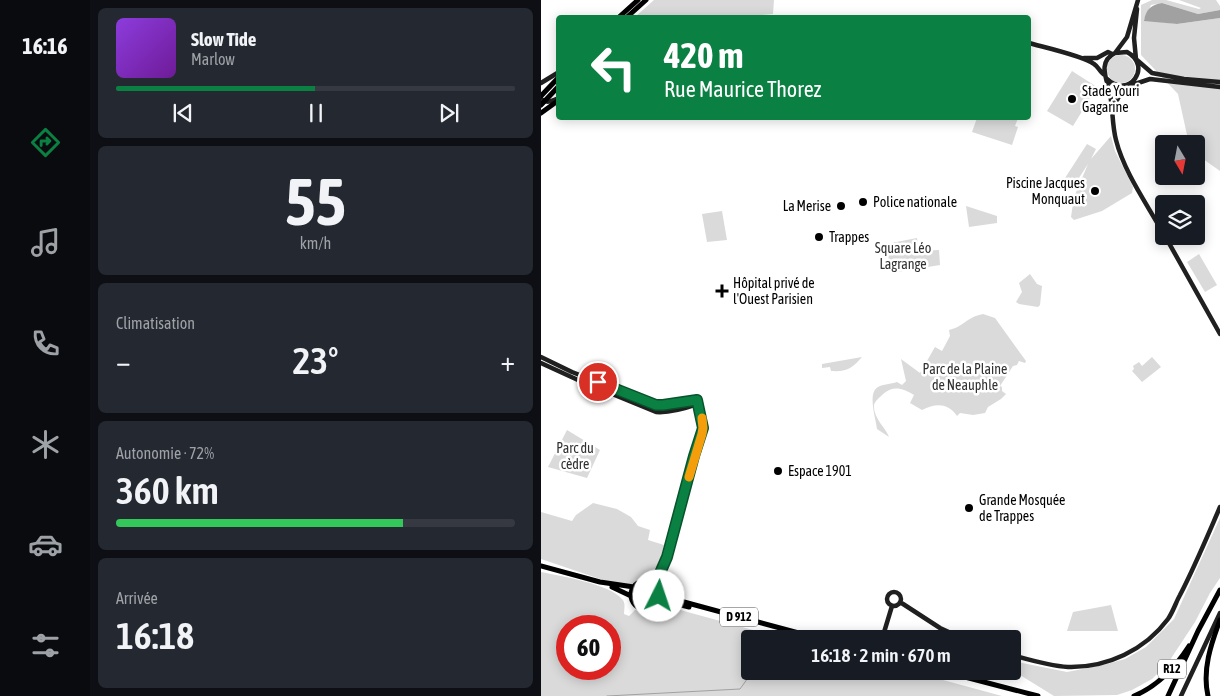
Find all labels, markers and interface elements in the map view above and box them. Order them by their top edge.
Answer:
text: Slow Tide [191,28,256,50]
text: 16:16 [22,33,68,59]
icon: left [581,35,646,100]
text: 420 m [664,35,743,75]
text: Marlow [191,50,235,68]
text: Rue Maurice Thorez [664,76,822,102]
place label: Stade Youri Gagarine [1082,83,1139,115]
marker: Stade Youri Gagarine [1066,93,1078,105]
icon: previous [169,99,197,127]
icon: pause [302,99,330,127]
icon: next [435,99,463,127]
icon: directions [28,125,63,160]
north arrow [1155,135,1205,185]
map controls [1155,135,1205,245]
text: 55 [285,164,346,239]
place label: Piscine Jacques Monquaut [1006,175,1085,207]
marker: Piscine Jacques Monquaut [1089,185,1101,197]
place label: Police nationale [873,194,957,210]
button: layers [1155,195,1205,245]
marker: Police nationale [857,196,869,208]
place label: La Merise [783,198,831,214]
marker: La Merise [835,200,847,212]
icon: music [28,225,63,260]
place label: Trappes [829,229,869,245]
marker: Trappes [813,231,825,243]
text: km/h [300,234,331,252]
park label: Square Léo Lagrange [875,240,931,272]
place label: Hôpital privé de l'Ouest Parisien [733,275,815,307]
marker: Hôpital privé de l'Ouest Parisien [715,284,729,298]
text: Climatisation [116,314,195,332]
icon: phone [28,326,63,361]
text: 23° [292,339,339,382]
text: − [116,345,131,377]
text: + [500,345,515,377]
pin [577,361,619,403]
park label: Parc de la Plaine de Neauphle [923,361,1007,393]
icon: arrive [584,368,612,396]
icon: climate [28,427,63,462]
park label: Parc du cèdre [556,440,594,472]
text: Autonomie · 72% [116,444,214,462]
place label: Espace 1901 [788,463,852,479]
marker: Espace 1901 [772,465,784,477]
text: 360 km [116,469,219,512]
place label: Grande Mosquée de Trappes [979,492,1065,524]
marker: Grande Mosquée de Trappes [963,502,975,514]
icon: car [28,527,63,562]
position arrow [632,569,684,621]
text: Arrivée [116,589,158,607]
road number: D 912 [720,608,758,626]
text: 16:18 [116,614,194,657]
speed limit sign: 60 [556,615,621,680]
icon: filters [28,628,63,663]
text: 16:18 · 2 min · 670 m [811,644,951,666]
road number: R12 [1158,660,1186,679]

